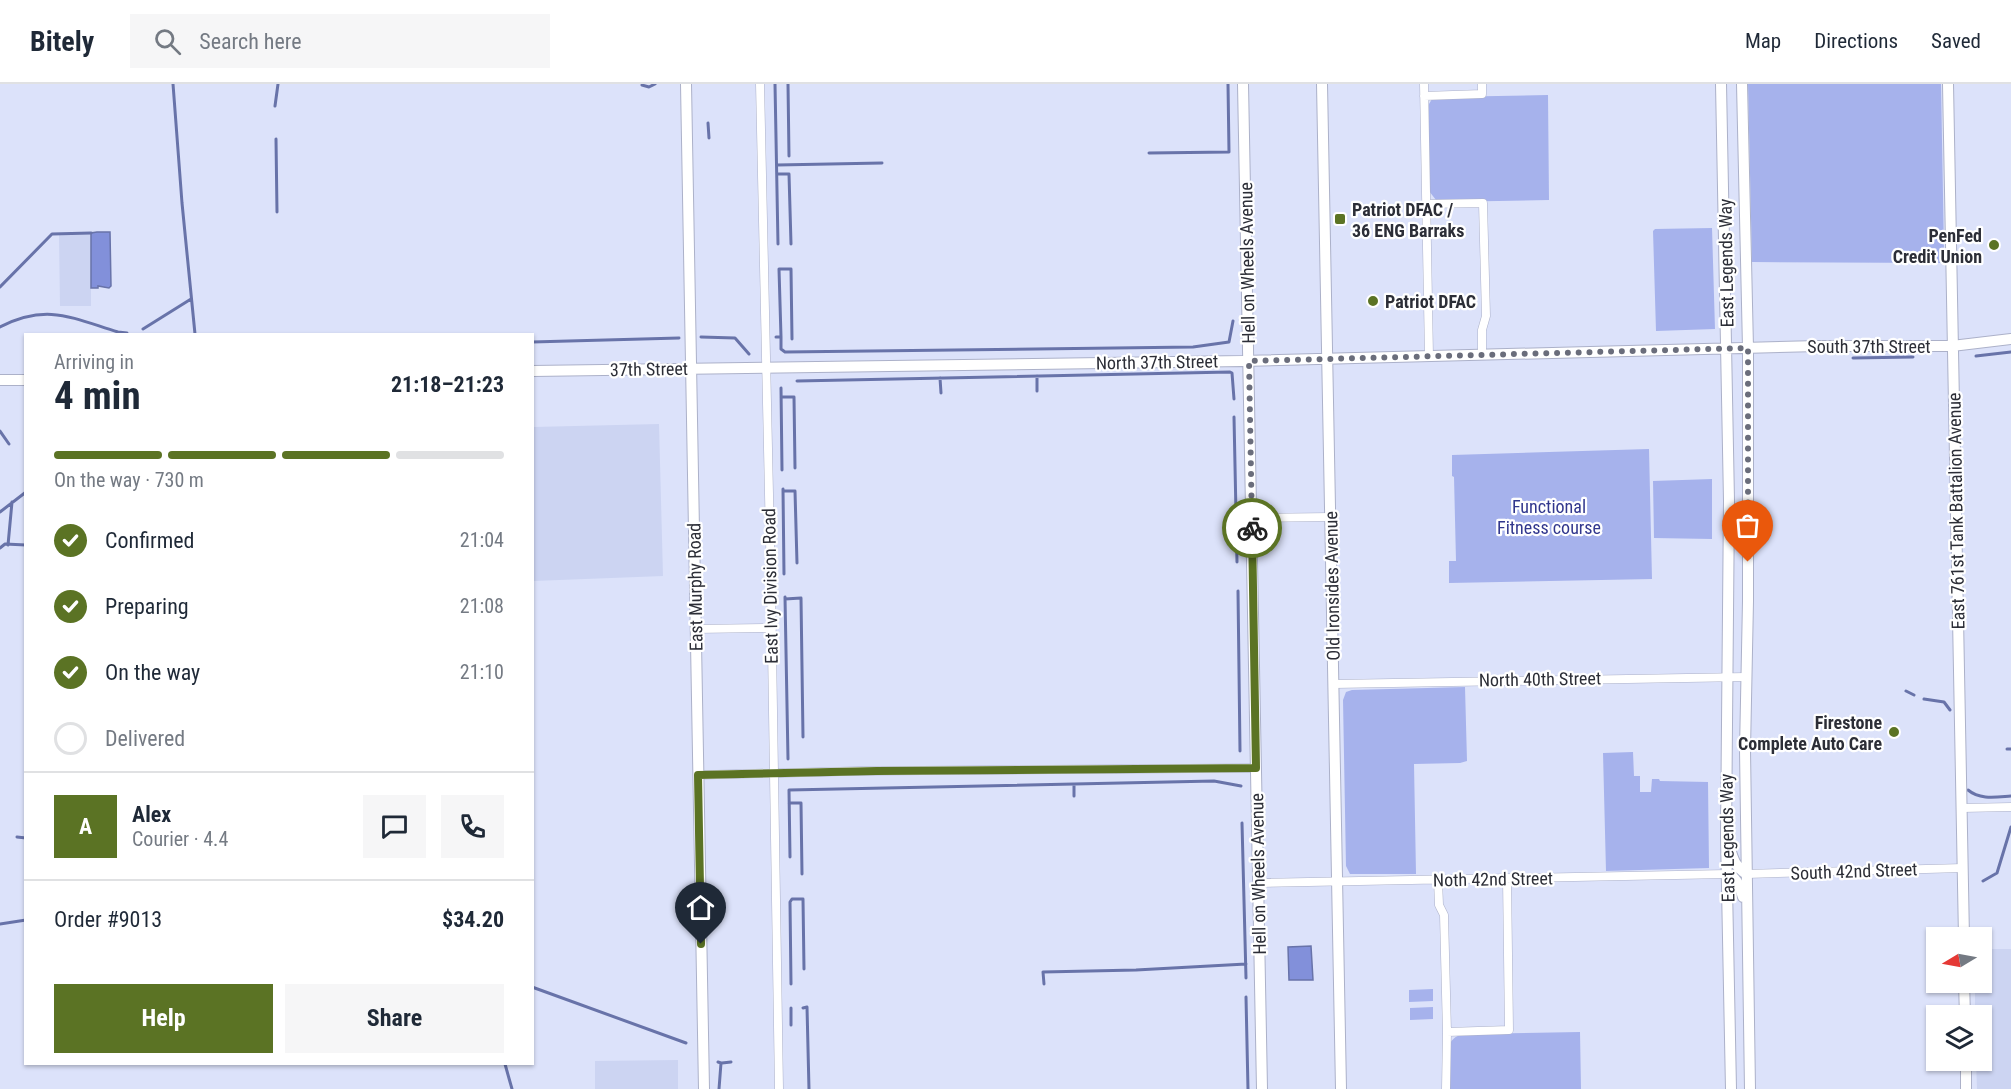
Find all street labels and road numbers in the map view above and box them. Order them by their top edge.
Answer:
street label: Hell on Wheels Avenue [1235,182,1259,344]
street label: East Legends Way [1714,198,1738,328]
street label: South 37th Street [1807,336,1931,357]
street label: North 37th Street [1096,350,1218,374]
street label: 37th Street [610,358,688,380]
street label: East 761st Tank Battalion Avenue [1943,392,1969,630]
street label: East Ivy Division Road [758,508,782,664]
street label: Old Ironsides Avenue [1320,511,1344,661]
street label: East Murphy Road [683,523,707,651]
street label: North 40th Street [1479,667,1601,691]
street label: East Legends Way [1715,773,1739,903]
street label: Hell on Wheels Avenue [1246,793,1270,955]
street label: South 42nd Street [1790,858,1918,884]
street label: Noth 42nd Street [1433,867,1553,891]

